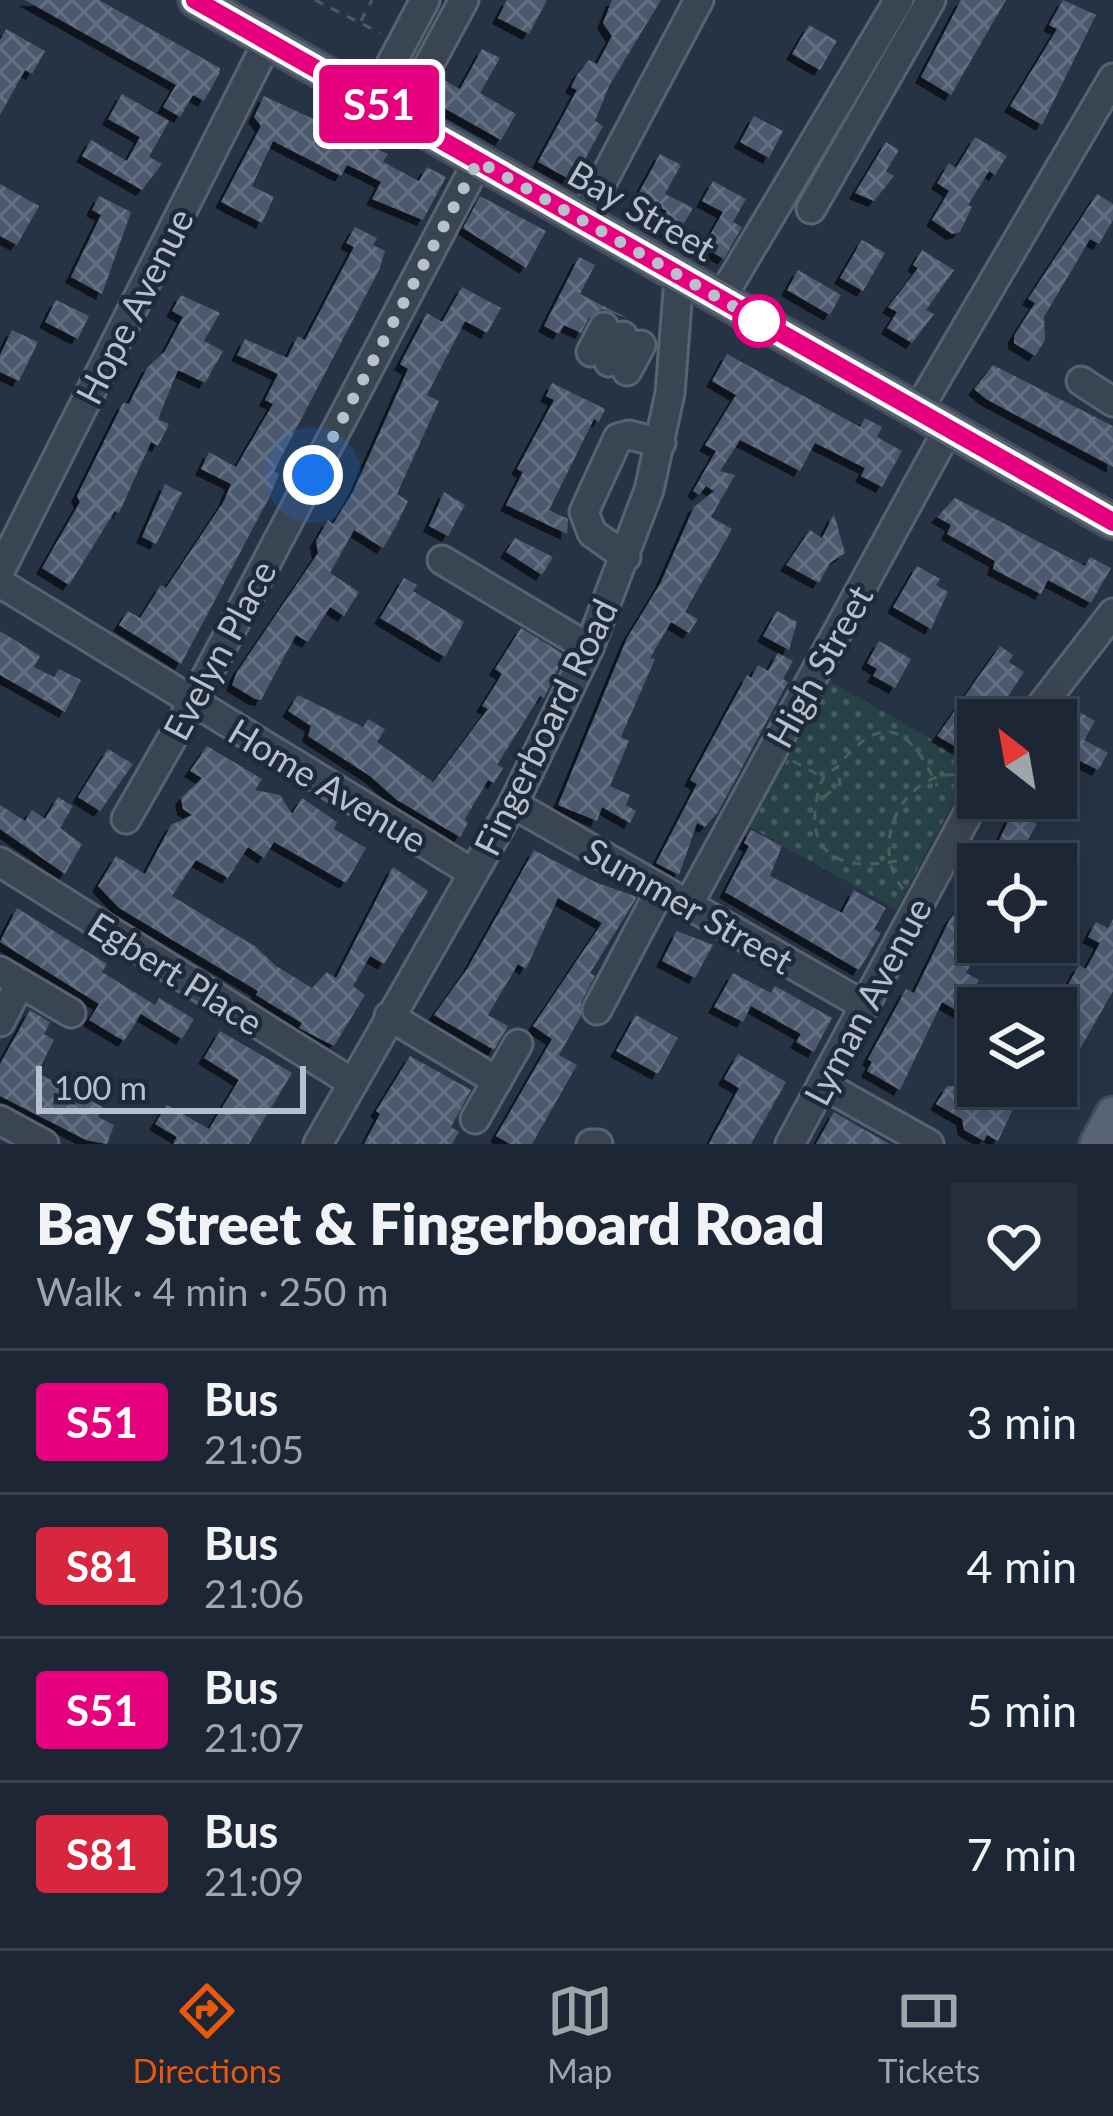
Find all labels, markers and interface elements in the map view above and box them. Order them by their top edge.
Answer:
line badge: S51 [310,65,448,143]
text: S51 [343,79,415,129]
street label: Bay Street [561,150,723,270]
street label: Hope Avenue [66,201,202,411]
unlabelled marker [734,296,784,346]
your location [283,445,343,505]
street label: Evelyn Place [153,553,285,747]
street label: High Street [756,577,882,755]
street label: Fingerboard Road [464,592,626,862]
north arrow [957,699,1077,819]
map controls [957,699,1077,1107]
street label: Home Avenue [221,709,435,861]
street label: Summer Street [577,827,801,983]
button: locate [957,843,1077,963]
street label: Lyman Avenue [794,890,940,1112]
street label: Egbert Place [81,902,271,1044]
button: layers [957,987,1077,1107]
scale bar [36,1060,306,1113]
text: 100 m [54,1067,147,1107]
button: heart [951,1183,1077,1309]
text: Bay Street & Fingerboard Road [36,1189,825,1257]
text: Walk · 4 min · 250 m [36,1268,389,1314]
text: Bus [204,1372,278,1426]
text: 3 min [966,1395,1077,1449]
text: S51 [66,1397,138,1447]
text: 21:05 [204,1426,304,1472]
text: Bus [204,1516,278,1570]
text: 4 min [966,1539,1077,1593]
text: S81 [66,1541,138,1591]
text: 21:06 [204,1570,304,1616]
text: Bus [204,1660,278,1714]
text: 5 min [966,1683,1077,1737]
text: S51 [66,1685,138,1735]
text: 21:07 [204,1714,304,1760]
text: Bus [204,1804,278,1858]
text: 7 min [966,1827,1077,1881]
text: S81 [66,1829,138,1879]
text: 21:09 [204,1858,304,1904]
tab: Directions [133,1978,282,2090]
tab: Map [547,1978,613,2090]
tab: Tickets [878,1978,980,2090]

